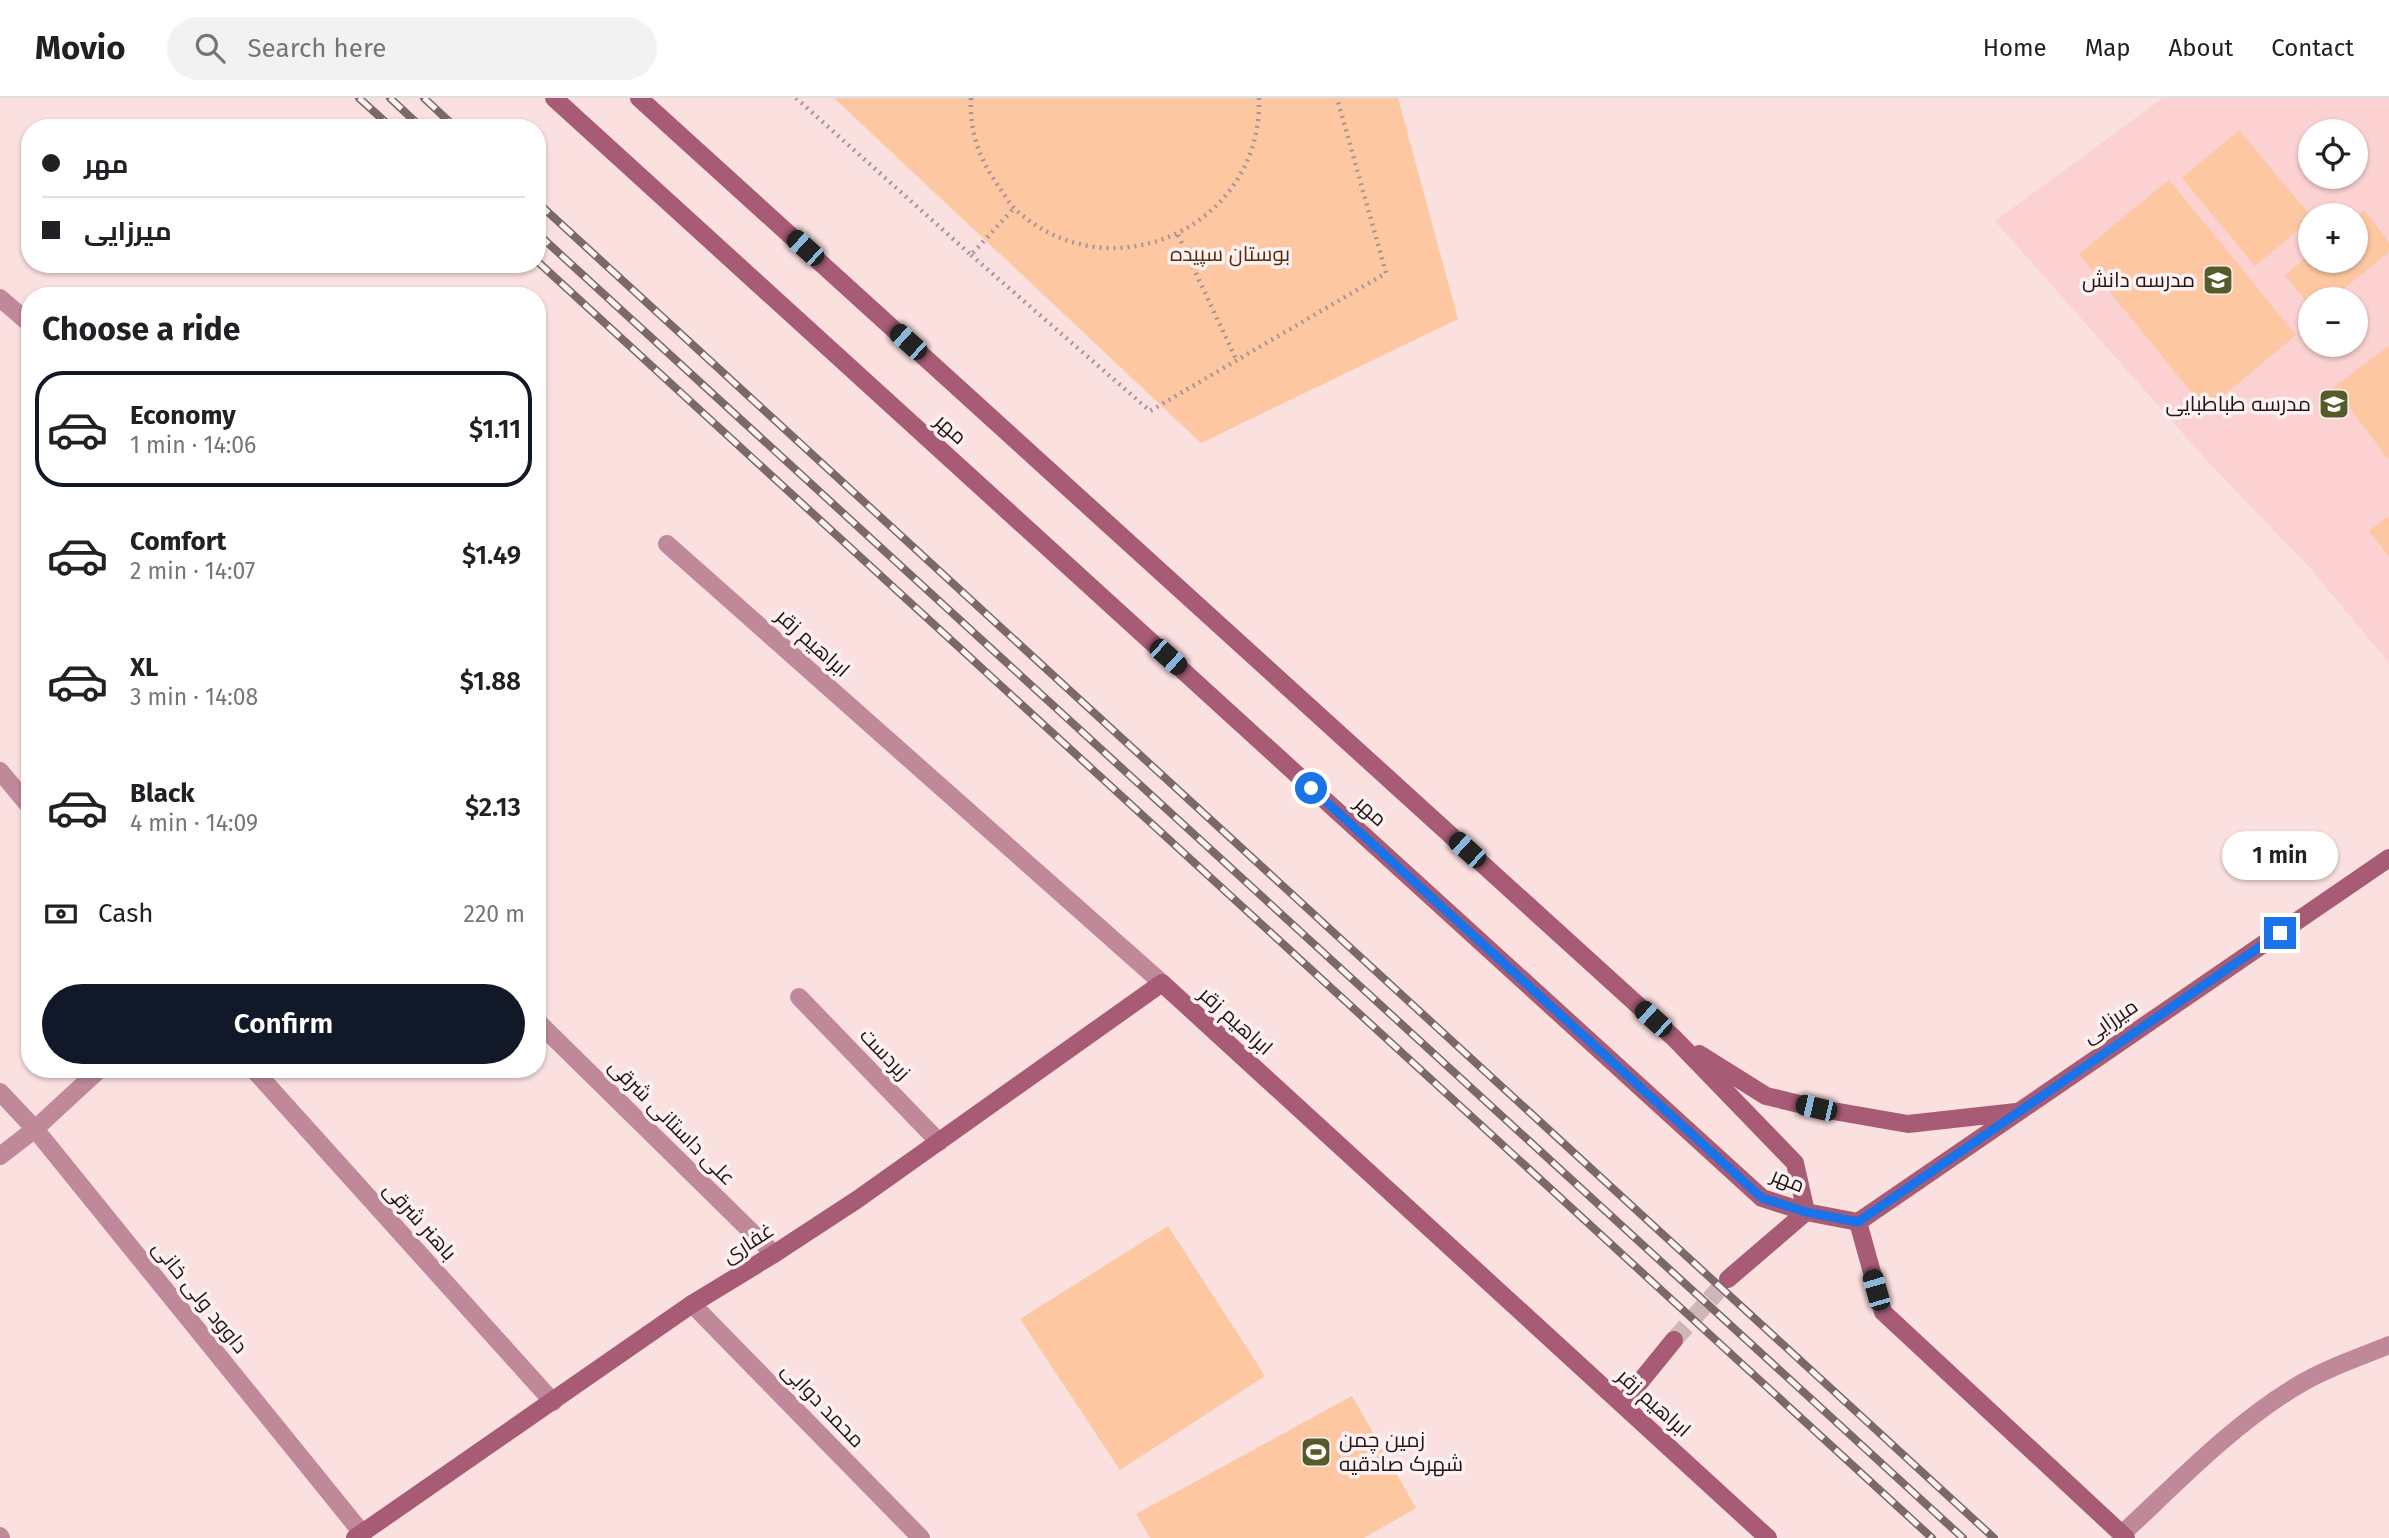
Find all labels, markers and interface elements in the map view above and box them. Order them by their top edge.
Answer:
search box [167,17,657,80]
text: Movio [35,28,125,68]
icon: search [191,29,229,67]
text: Search here [247,33,386,64]
text: Home [1983,34,2047,62]
text: Map [2085,34,2131,62]
text: About [2169,34,2233,62]
text: Contact [2271,34,2354,62]
map controls [2298,119,2368,357]
button: locate [2298,119,2368,189]
text: مهر [84,149,128,180]
button: + [2298,203,2368,273]
text: میرزایی [84,216,172,247]
car [783,226,828,270]
park label: بوستان سپیده [1170,241,1290,267]
school or university icon: مدرسه دانش [2201,263,2235,297]
place label: مدرسه دانش [2082,267,2195,293]
button: − [2298,287,2368,357]
text: Choose a ride [42,310,240,348]
car [886,320,931,364]
school or university icon: مدرسه طباطبایی [2317,387,2351,421]
place label: مدرسه طباطبایی [2166,391,2311,417]
icon: car [46,398,109,461]
text: Economy [130,400,236,431]
street label: مهر [929,407,972,450]
text: $1.11 [469,414,521,445]
text: 1 min · 14:06 [130,431,256,459]
icon: car [46,524,109,587]
text: Comfort [130,526,226,557]
text: $1.49 [462,540,521,571]
text: 2 min · 14:07 [130,557,255,585]
street label: ابراهیم زقر [769,603,855,684]
car [1146,635,1191,679]
icon: car [46,650,109,713]
text: XL [130,652,158,683]
text: $1.88 [460,666,521,697]
text: 3 min · 14:08 [130,683,258,711]
route start [1295,772,1327,804]
icon: car [46,776,109,839]
text: Black [130,778,195,809]
street label: مهر [1349,789,1392,832]
text: $2.13 [465,792,521,823]
text: 4 min · 14:09 [130,809,258,837]
car [1445,828,1490,872]
callout: 1 min [2222,832,2338,880]
text: 1 min [2252,841,2308,869]
icon: cash [42,895,80,933]
text: Cash [98,898,154,929]
text: 220 m [464,900,525,928]
route end [2264,917,2296,949]
street label: ابراهیم زقر [1192,981,1278,1062]
button: Confirm [42,984,525,1064]
street label: میرزایی [2077,993,2143,1049]
car [1631,997,1676,1041]
street label: زبردست [854,1023,916,1085]
street label: علی داستانی شرقی [603,1053,741,1191]
car [1794,1093,1839,1123]
street label: مهر [1767,1161,1808,1198]
street label: باهنر شرقی [378,1176,462,1266]
street label: غفاری [717,1217,779,1269]
street label: داوود ولی خانی [147,1235,253,1359]
car [1861,1267,1892,1313]
street label: محمد دوابی [776,1357,870,1453]
street label: ابراهیم زقر [1610,1363,1696,1444]
place label: زمین چمن شهرک صادقیه [1339,1427,1463,1477]
sports icon: زمین چمن شهرک صادقیه [1299,1435,1333,1469]

